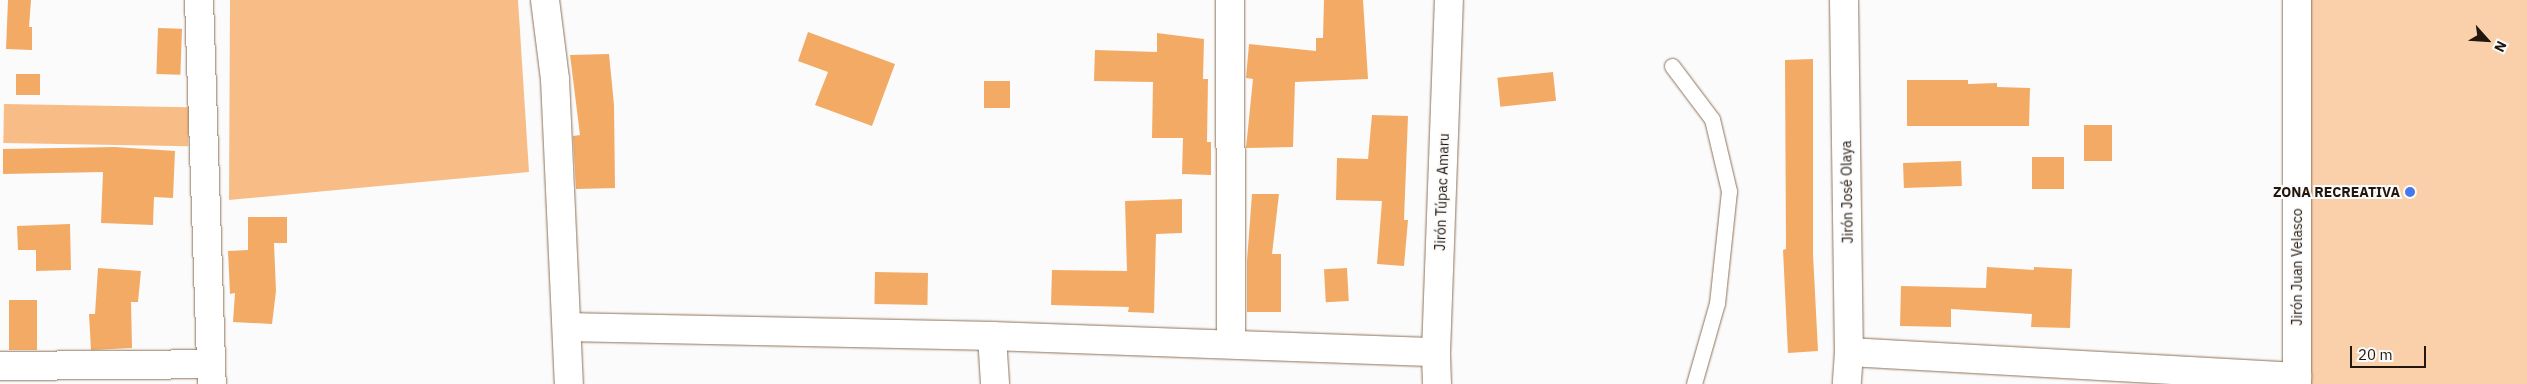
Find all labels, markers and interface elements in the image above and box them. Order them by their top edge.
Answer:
north arrow [2462,15,2512,65]
text: N [2490,38,2511,55]
street label: Jirón Túpac Amaru [1432,133,1452,251]
street label: Jirón José Olaya [1838,140,1856,244]
place label: ZONA RECREATIVA [2273,184,2400,200]
marker: ZONA RECREATIVA [2404,186,2416,198]
street label: Jirón Juan Velasco [2289,208,2305,326]
scale bar [2352,336,2428,368]
text: 20 m [2358,345,2393,364]

